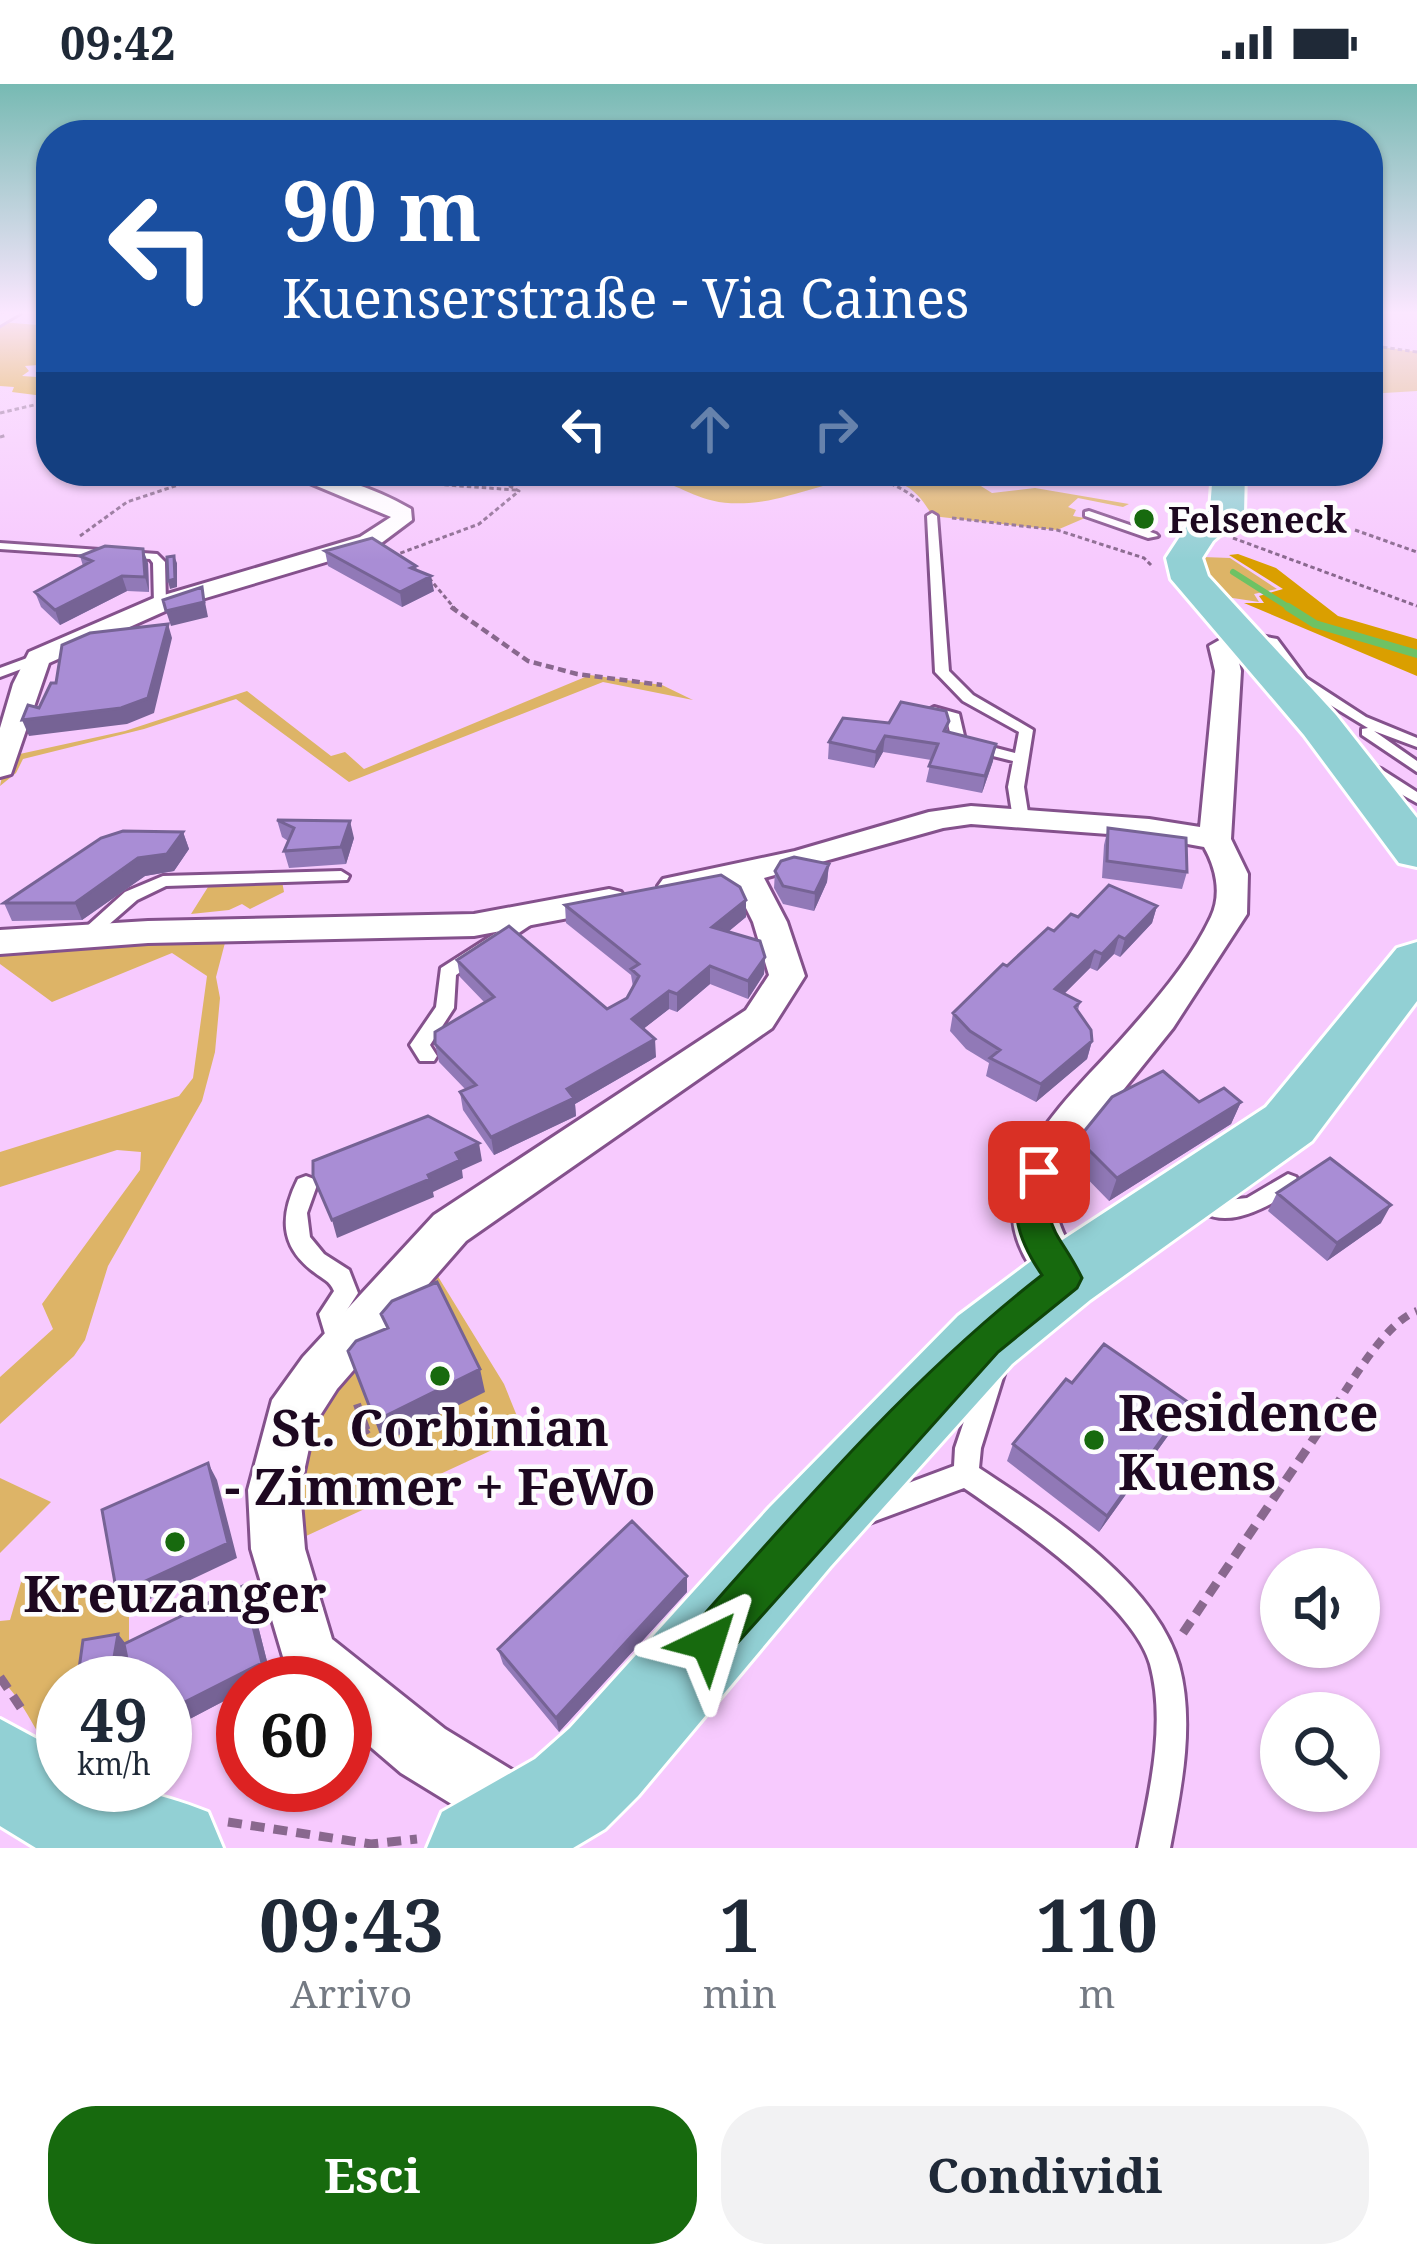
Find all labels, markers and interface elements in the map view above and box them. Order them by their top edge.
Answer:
text: 09:42 [60,12,175,73]
text: 90 m [282,151,482,266]
icon: left [84,168,240,324]
text: Kuenserstraße - Via Caines [282,260,969,334]
icon: left [551,396,617,462]
icon: ahead [677,396,743,462]
icon: right [803,396,869,462]
place label: Felseneck [1168,495,1347,544]
marker: Felseneck [1131,506,1157,532]
pin [988,1121,1090,1223]
icon: arrive [1006,1139,1072,1205]
marker: St. Corbinian - Zimmer + FeWo [427,1363,453,1389]
place label: Residence Kuens [1118,1376,1378,1505]
place label: St. Corbinian - Zimmer + FeWo [224,1391,656,1520]
marker: Residence Kuens [1081,1427,1107,1453]
marker: Kreuzanger [162,1529,188,1555]
map controls [1260,1548,1380,1812]
button: sound [1260,1548,1380,1668]
place label: Kreuzanger [23,1557,327,1627]
position arrow [645,1580,771,1706]
speed limit sign: 60 [216,1656,372,1812]
text: 49 [80,1678,148,1760]
button: search [1260,1692,1380,1812]
text: km/h [77,1743,151,1784]
text: 09:43 [259,1875,444,1973]
text: 1 [719,1875,760,1973]
text: 110 [1036,1875,1158,1973]
text: Arrivo [290,1966,412,2019]
text: min [703,1966,777,2019]
text: m [1079,1966,1115,2019]
button: Esci [48,2106,697,2244]
button: Condividi [721,2106,1369,2244]

